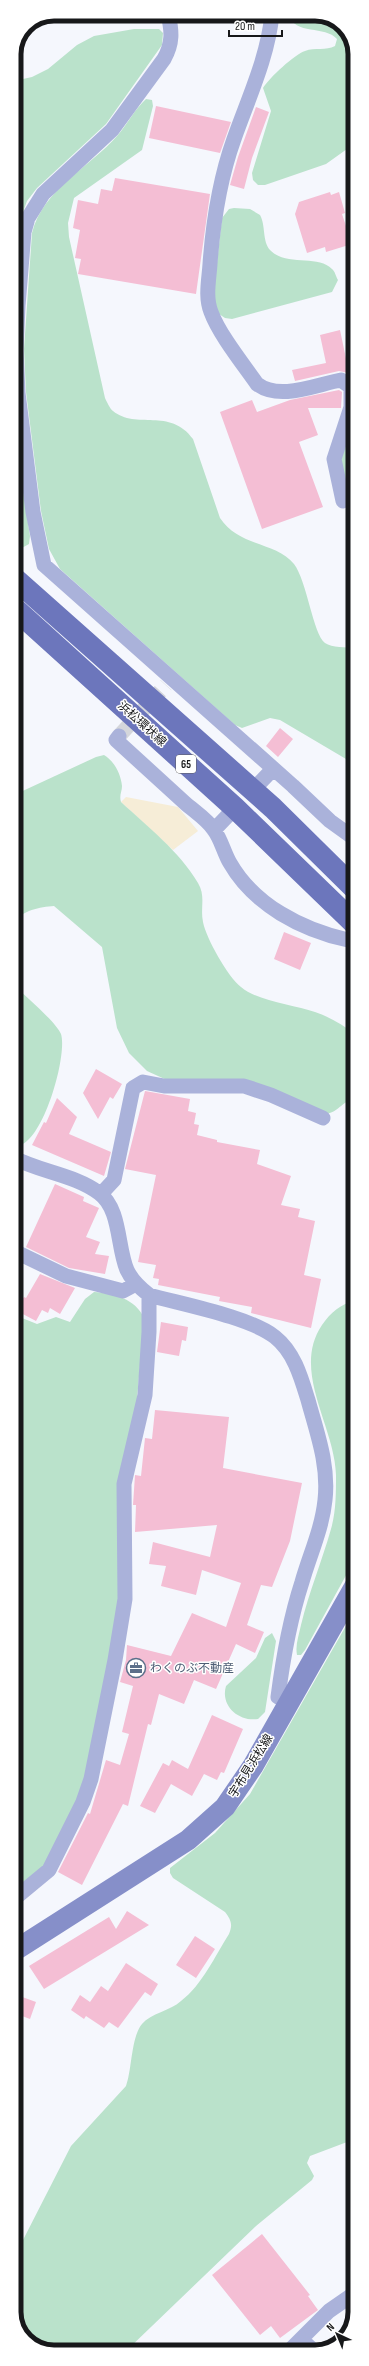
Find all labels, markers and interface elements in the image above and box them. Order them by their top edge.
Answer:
scale bar [229,12,282,38]
text: 20 m [235,19,255,34]
street label: 浜松環状線 [115,698,169,750]
road number: 65 [176,755,196,773]
office icon: わくのぶ不動産 [125,1657,147,1679]
place label: わくのぶ不動産 [150,1661,234,1676]
street label: 宇布見浜松線 [226,1731,276,1801]
north arrow [317,2314,357,2354]
text: N [324,2320,337,2334]

